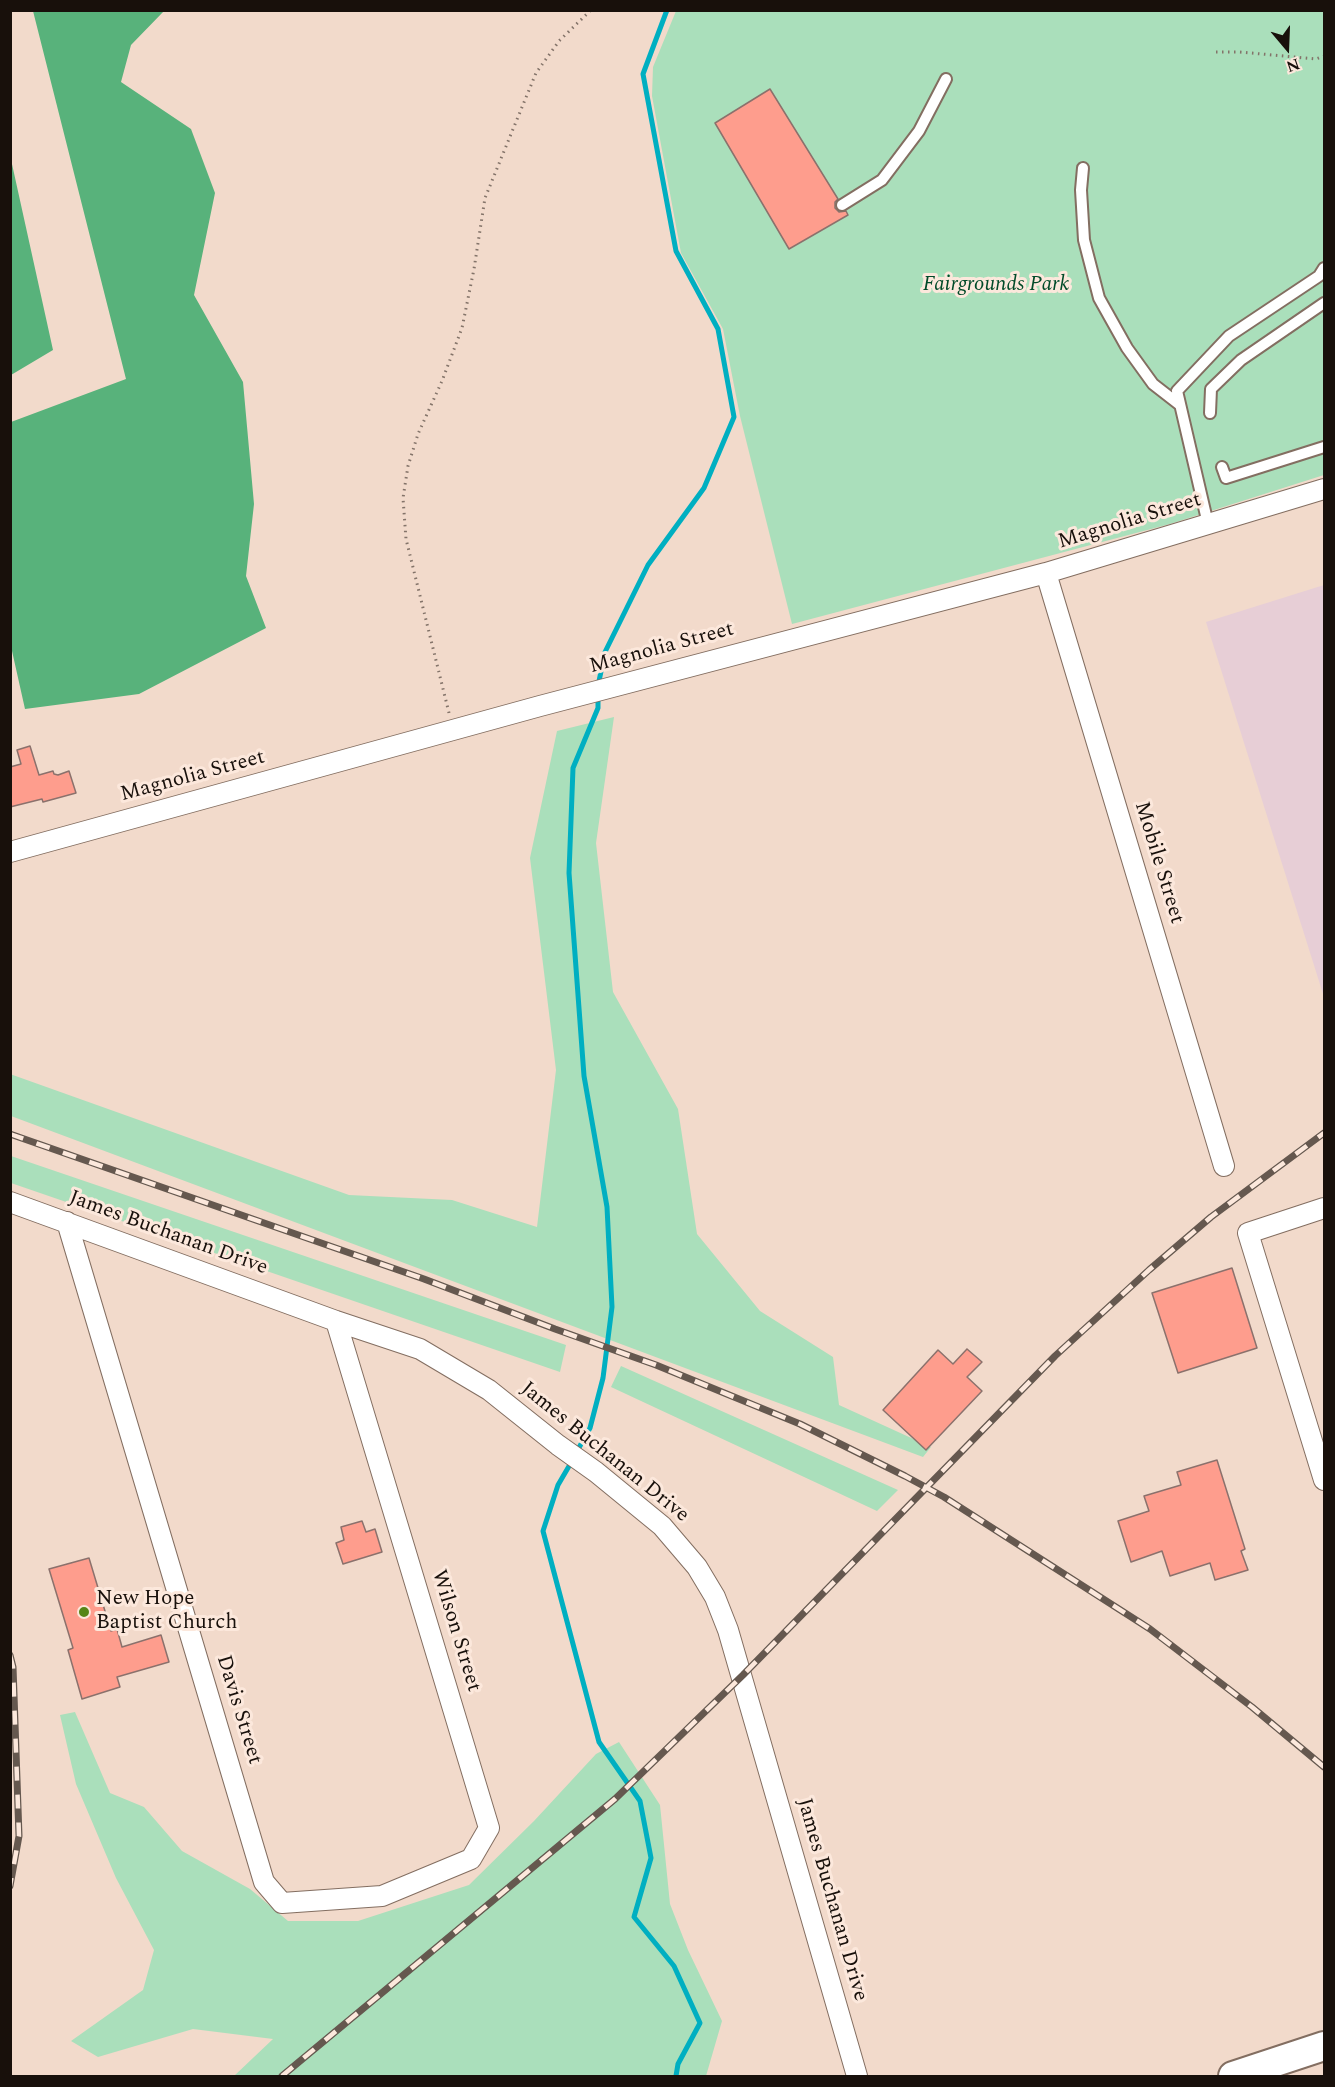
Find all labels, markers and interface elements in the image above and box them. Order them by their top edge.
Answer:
north arrow [1257,18,1317,78]
text: N [1283,52,1303,78]
park label: Fairgrounds Park [923,273,1069,299]
street label: Magnolia Street [1055,488,1205,556]
street label: Magnolia Street [587,618,737,680]
street label: Magnolia Street [118,746,268,808]
street label: Mobile Street [1127,799,1189,927]
street label: James Buchanan Drive [65,1186,271,1282]
street label: James Buchanan Drive [515,1377,693,1529]
street label: Wilson Street [425,1567,485,1695]
place label: New Hope Baptist Church [96,1587,237,1637]
marker: New Hope Baptist Church [77,1605,91,1619]
street label: Davis Street [209,1652,267,1768]
street label: James Buchanan Drive [790,1796,872,2004]

